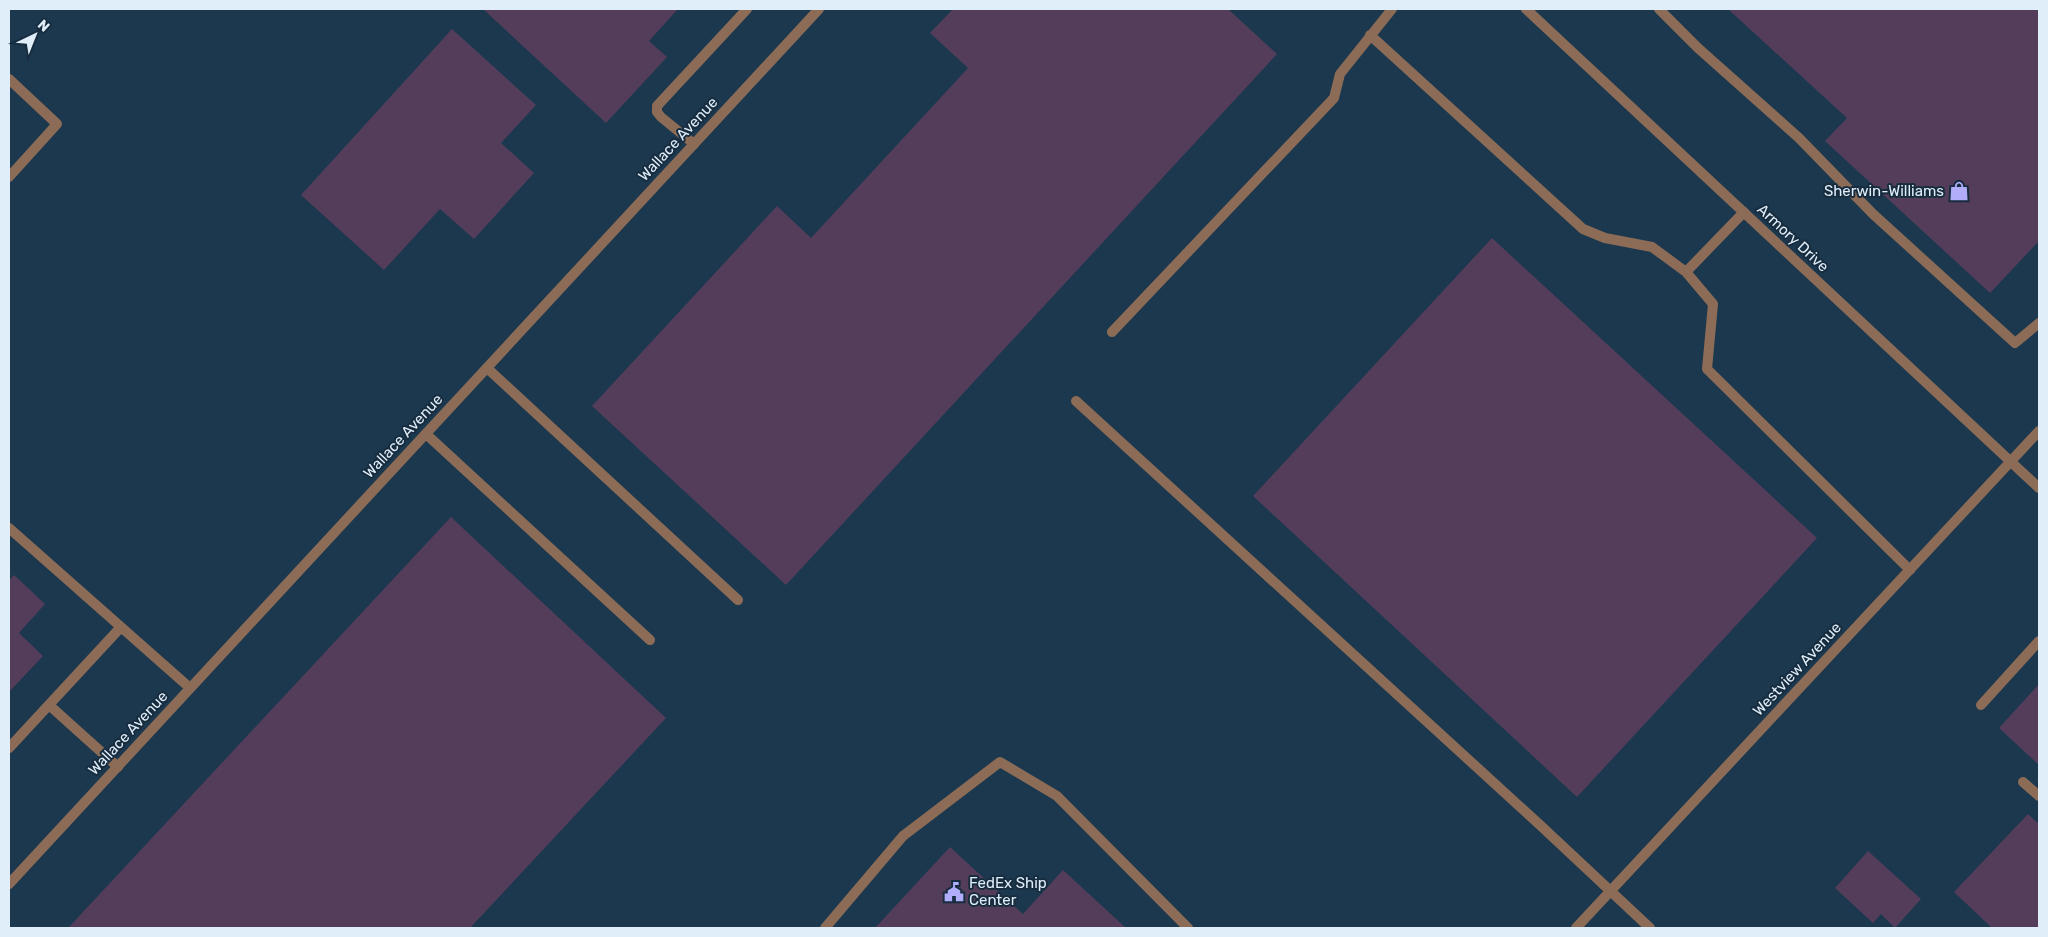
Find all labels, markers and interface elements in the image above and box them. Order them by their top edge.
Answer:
north arrow [10,10,60,60]
text: N [34,16,53,36]
street label: Wallace Avenue [635,93,721,185]
shop icon: Sherwin-Williams [1948,180,1970,202]
place label: Sherwin-Williams [1824,182,1944,200]
street label: Armory Drive [1754,200,1832,276]
street label: Wallace Avenue [360,390,446,482]
street label: Westview Avenue [1749,619,1845,719]
street label: Wallace Avenue [85,687,171,779]
place label: FedEx Ship Center [969,874,1047,909]
public building icon: FedEx Ship Center [943,881,965,903]

